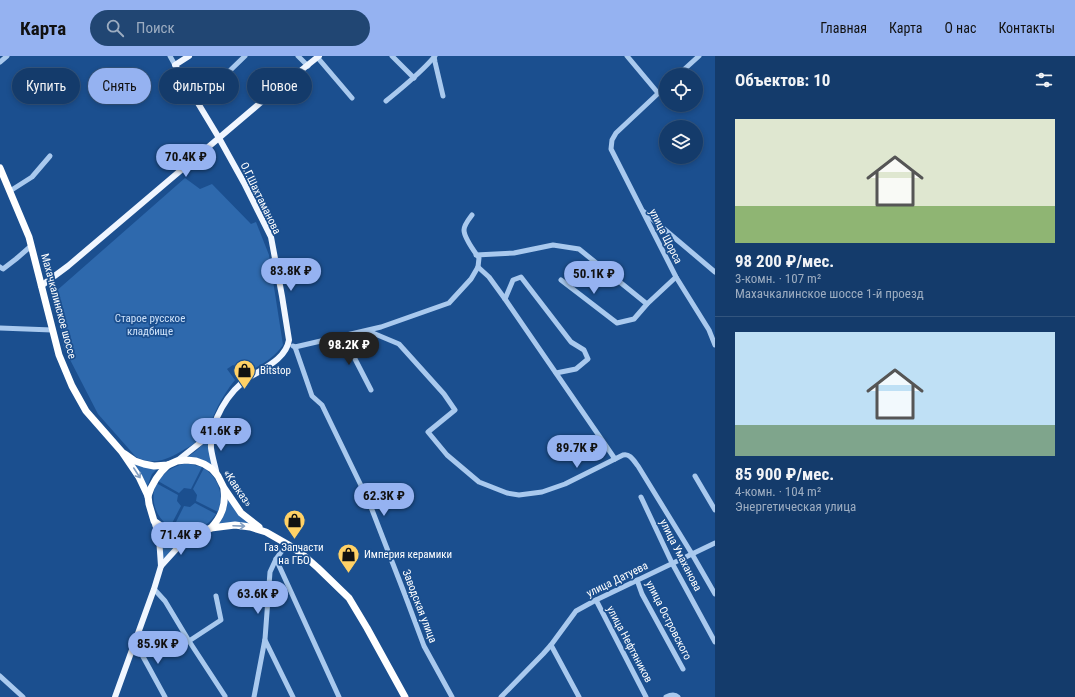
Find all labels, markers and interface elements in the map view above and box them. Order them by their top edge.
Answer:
search box [90,10,370,46]
text: Карта [20,17,66,40]
icon: search [104,17,126,39]
text: Поиск [136,19,175,37]
text: Главная [820,20,867,36]
text: Карта [889,20,922,36]
text: О нас [944,20,976,36]
text: Контакты [998,20,1055,36]
chip: Купить [12,68,80,104]
chip: Снять [88,68,151,104]
chip: Фильтры [159,68,239,104]
chip: Новое [247,68,312,104]
map controls [659,68,703,164]
button: locate [659,68,703,112]
icon: filters [1033,69,1055,91]
text: Объектов: 10 [735,70,830,90]
button: layers [659,120,703,164]
pin: 70.4K ₽ [149,144,223,178]
icon: home [859,145,931,217]
text: 70.4K ₽ [165,149,207,164]
street label: О.Г.Шахтаманова [238,160,284,236]
street label: улица Щорса [646,207,685,266]
text: 98 200 ₽/мес. [735,251,834,271]
street label: Махачкалинское шоссе [38,252,79,360]
pin: 83.8K ₽ [254,258,328,292]
pin: 50.1K ₽ [557,261,631,295]
text: 83.8K ₽ [270,263,312,278]
text: 50.1K ₽ [573,266,615,281]
text: 3-комн. · 107 m² [735,271,821,286]
text: Махачкалинское шоссе 1-й проезд [735,286,924,301]
park label: Старое русское кладбище [115,312,185,338]
pin: 98.2K ₽ [312,332,386,366]
text: 98.2K ₽ [328,337,370,352]
shop icon: Bitstop [231,357,257,390]
icon: home [859,358,931,430]
place label: Bitstop [260,364,291,377]
pin: 41.6K ₽ [184,418,258,452]
text: 41.6K ₽ [200,423,242,438]
pin: 89.7K ₽ [540,435,614,469]
text: 89.7K ₽ [556,440,598,455]
text: 85 900 ₽/мес. [735,464,834,484]
street label: «Кавказ» [221,467,255,510]
one-way arrow [132,468,141,479]
pin: 62.3K ₽ [347,483,421,517]
text: 4-комн. · 104 m² [735,484,821,499]
text: 62.3K ₽ [363,488,405,503]
text: Энергетическая улица [735,499,856,514]
shop icon: Газ Запчасти на ГБО [281,508,307,541]
street label: улица Умаханова [657,517,704,593]
pin: 71.4K ₽ [144,522,218,556]
one-way arrow [232,522,245,529]
text: 71.4K ₽ [160,527,202,542]
place label: Газ Запчасти на ГБО [264,541,324,567]
shop icon: Империя керамики [335,541,361,574]
place label: Империя керамики [364,548,452,561]
street label: улица Датуева [584,559,650,600]
street label: Заводская улица [400,568,440,645]
street label: улица Островского [643,578,694,662]
pin: 63.6K ₽ [221,581,295,615]
text: 63.6K ₽ [237,586,279,601]
street label: улица Нефтяников [604,604,655,685]
pin: 85.9K ₽ [121,631,195,665]
text: 85.9K ₽ [137,636,179,651]

